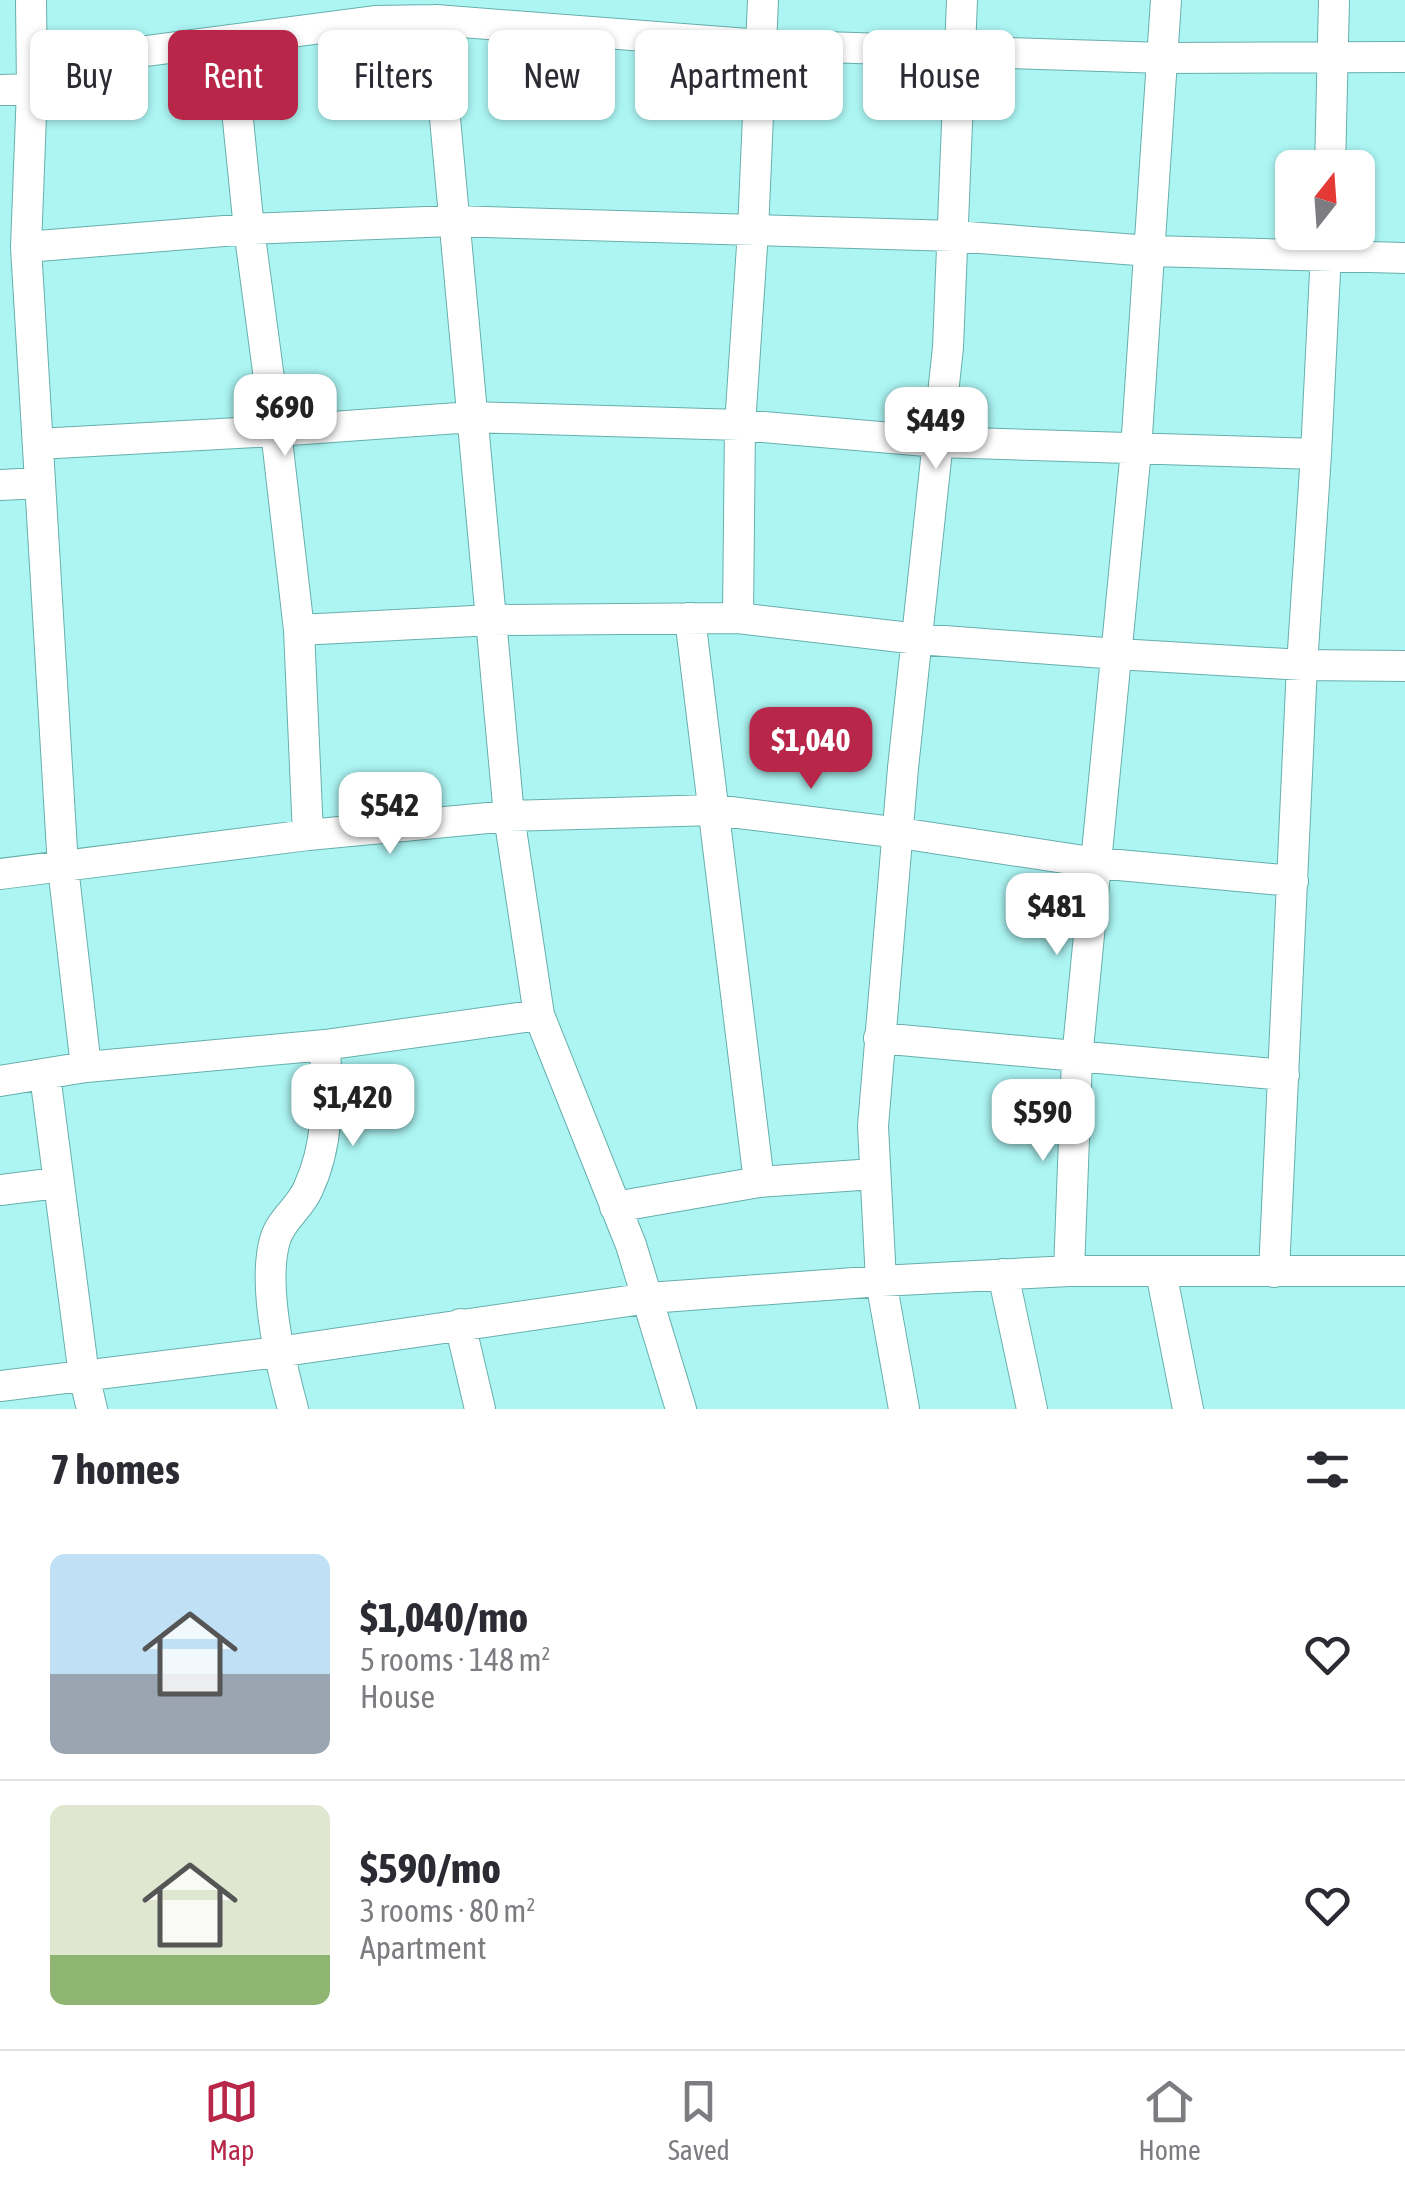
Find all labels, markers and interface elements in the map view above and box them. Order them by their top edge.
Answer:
chip: Buy [30,30,148,120]
chip: Rent [168,30,298,120]
chip: Filters [318,30,468,120]
chip: New [488,30,615,120]
chip: Apartment [635,30,843,120]
chip: House [863,30,1015,120]
north arrow [1275,150,1375,250]
map controls [1275,150,1375,250]
pin: $690 [226,374,344,459]
pin: $449 [877,387,995,472]
text: $690 [256,388,314,425]
text: $449 [907,401,965,438]
pin: $1,040 [730,707,892,792]
text: $1,040 [771,721,851,758]
pin: $542 [331,772,449,857]
text: $542 [361,786,419,823]
pin: $481 [998,873,1116,958]
text: $481 [1028,887,1086,924]
pin: $1,420 [272,1064,434,1149]
text: $1,420 [313,1078,393,1115]
pin: $590 [984,1079,1102,1164]
text: $590 [1014,1093,1072,1130]
icon: filters [1300,1442,1355,1497]
text: 7 homes [50,1445,180,1493]
text: $1,040/mo [360,1593,528,1641]
icon: home [130,1594,250,1714]
icon: heart [1300,1627,1355,1682]
text: 5 rooms · 148 m² [360,1641,550,1678]
text: House [360,1678,435,1715]
text: $590/mo [360,1844,501,1892]
icon: home [130,1845,250,1965]
icon: heart [1300,1878,1355,1933]
text: 3 rooms · 80 m² [360,1892,535,1929]
text: Apartment [360,1929,486,1966]
tab: Map [204,2074,259,2166]
tab: Saved [668,2074,730,2166]
tab: Home [1138,2074,1201,2166]

